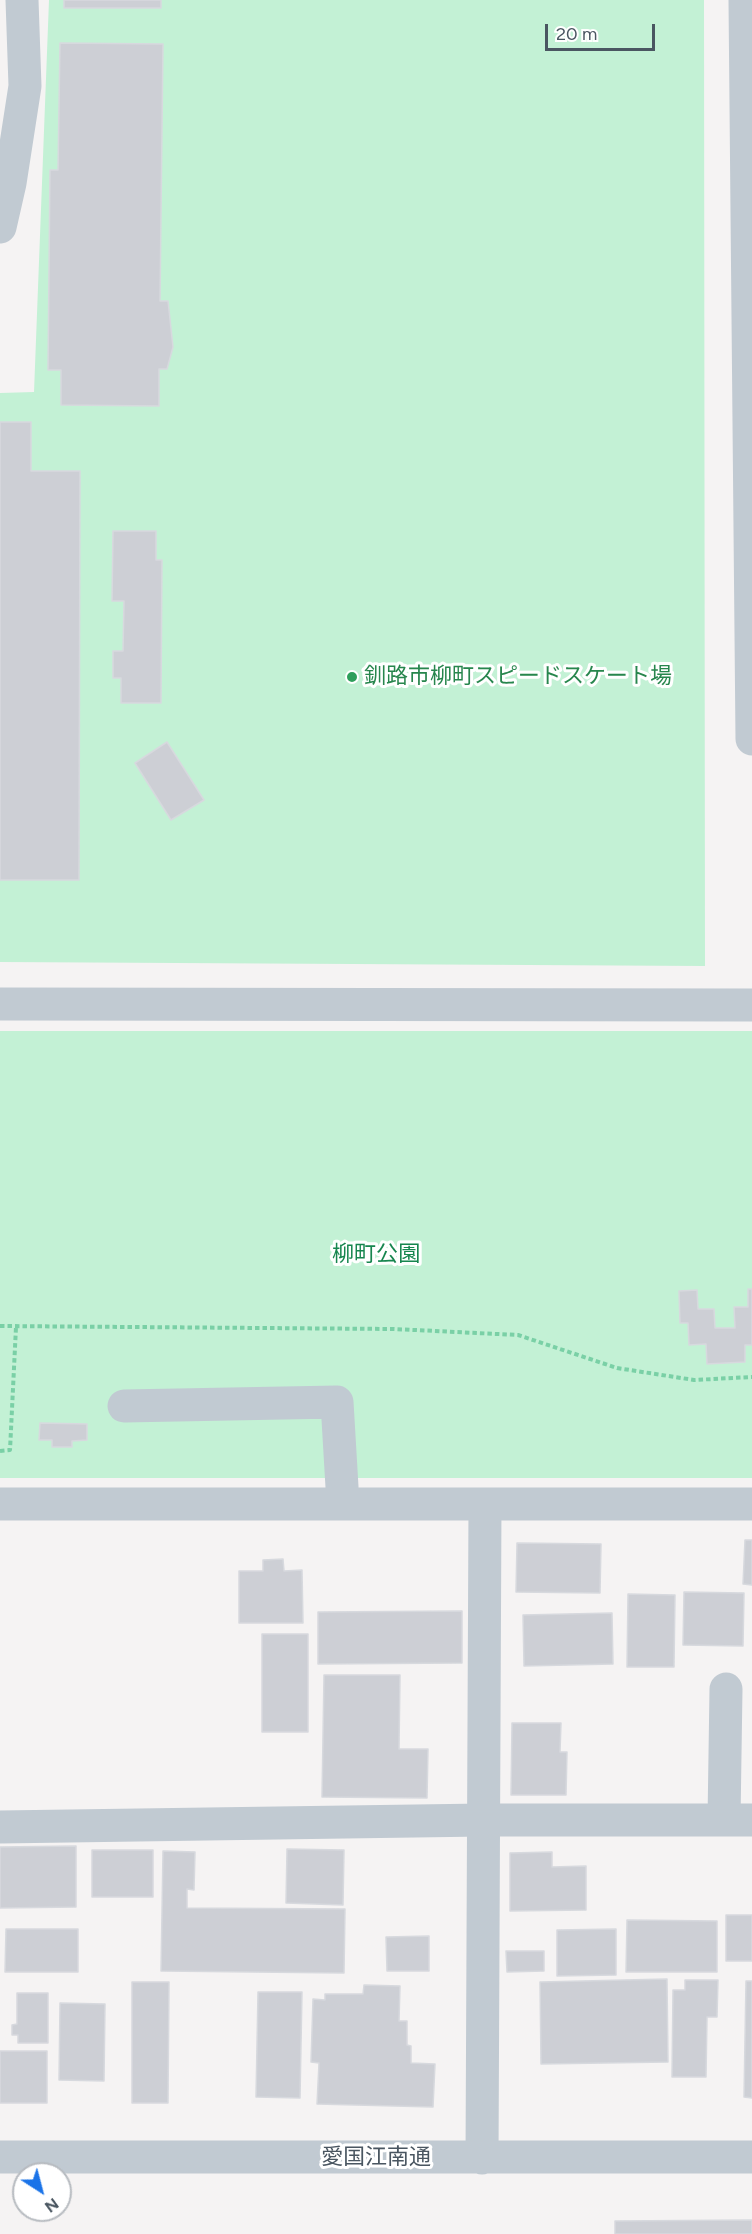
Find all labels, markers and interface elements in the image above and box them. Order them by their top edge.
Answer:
scale bar [548,12,658,50]
text: 20 m [556,23,597,45]
place label: 釧路市柳町スピードスケート場 [364,664,672,690]
marker: 釧路市柳町スピードスケート場 [345,670,359,684]
park label: 柳町公園 [332,1242,420,1268]
street label: 愛国江南通 [321,2145,431,2171]
north arrow [12,2162,72,2222]
text: N [41,2194,62,2217]

